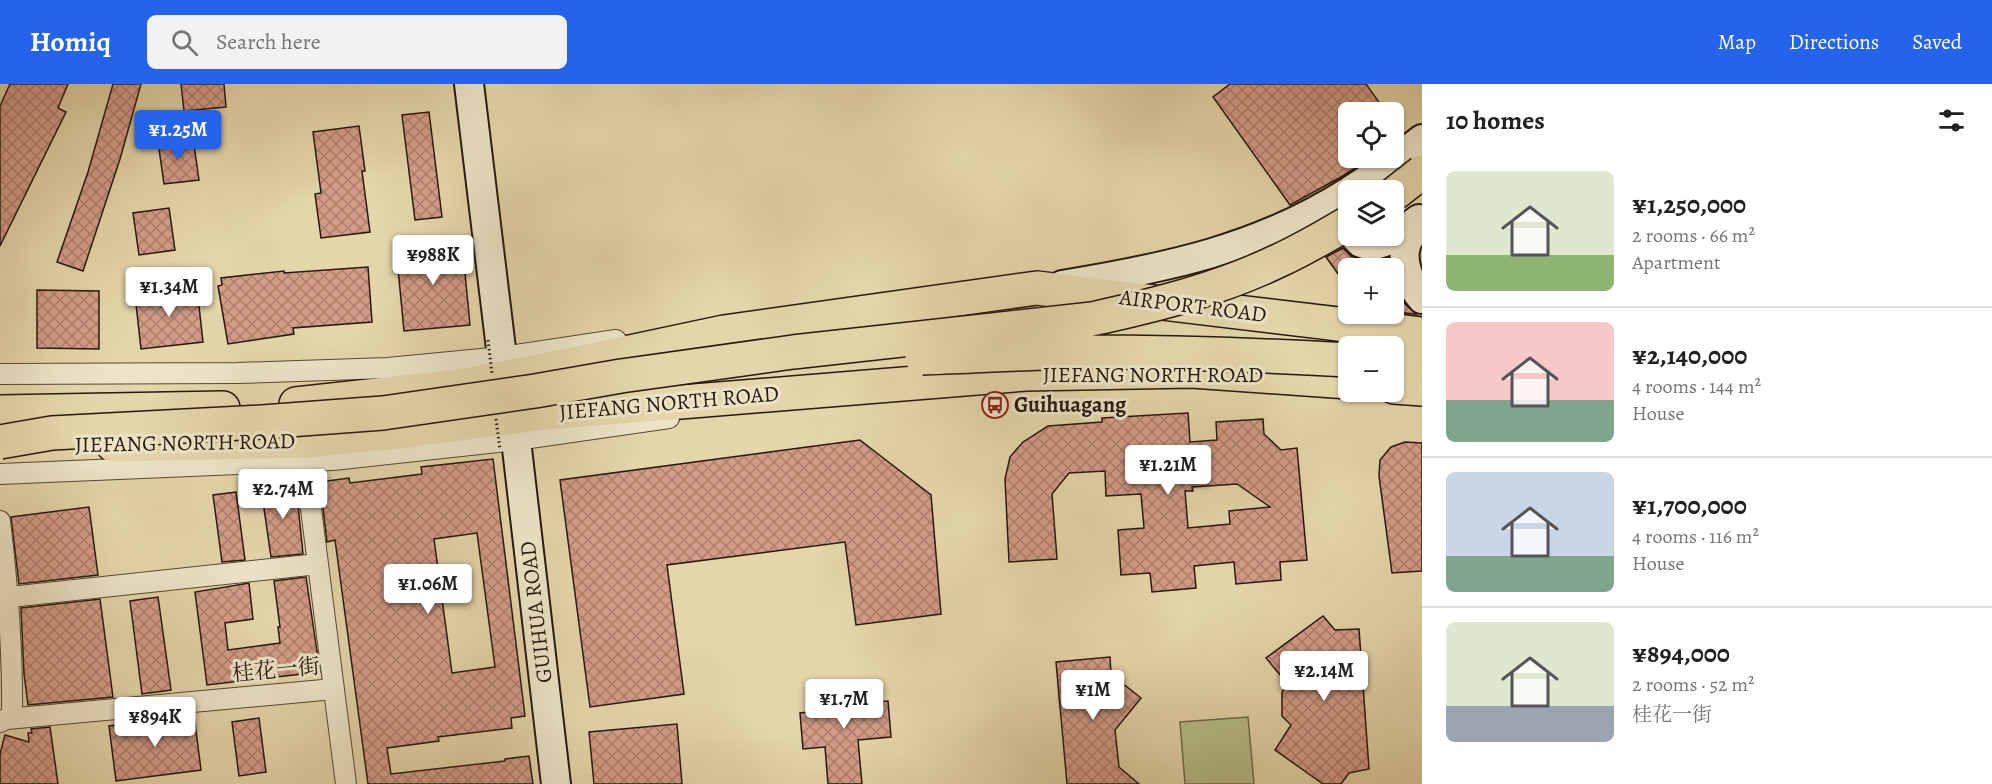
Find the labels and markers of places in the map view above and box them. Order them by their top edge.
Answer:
pin: ¥1.25M [129,110,227,161]
pin: ¥988K [391,235,475,286]
pin: ¥1.34M [120,267,218,318]
bus stop icon: Guihuagang [980,390,1010,420]
place label: Guihuagang [1014,390,1127,420]
pin: ¥1.21M [1119,445,1217,496]
pin: ¥2.74M [234,469,332,520]
pin: ¥1.06M [379,564,477,615]
pin: ¥2.14M [1275,651,1373,702]
pin: ¥1M [1064,670,1122,721]
pin: ¥1.7M [802,679,886,730]
pin: ¥894K [113,697,197,748]

